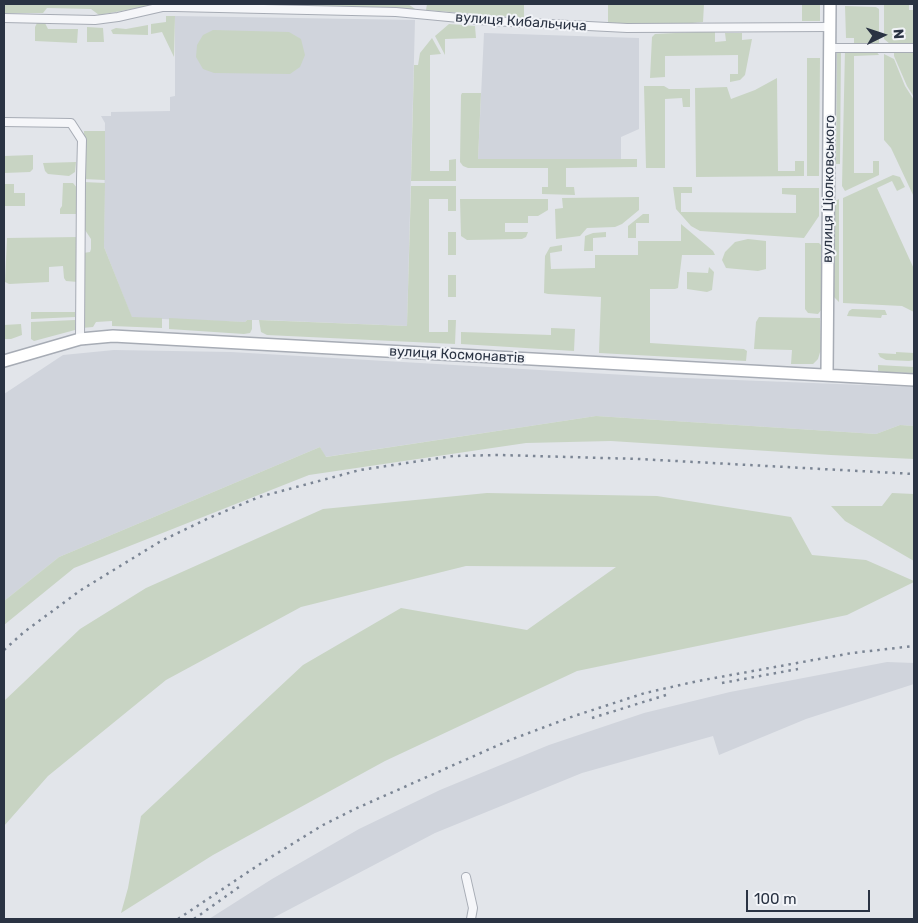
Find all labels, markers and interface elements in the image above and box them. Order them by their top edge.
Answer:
street label: вулиця Кибальчича [455,9,587,35]
north arrow [858,10,908,60]
text: N [890,28,907,40]
street label: вулиця Ціолковського [819,115,839,263]
street label: вулиця Космонавтів [389,343,525,367]
scale bar [748,880,872,912]
text: 100 m [754,890,796,908]

